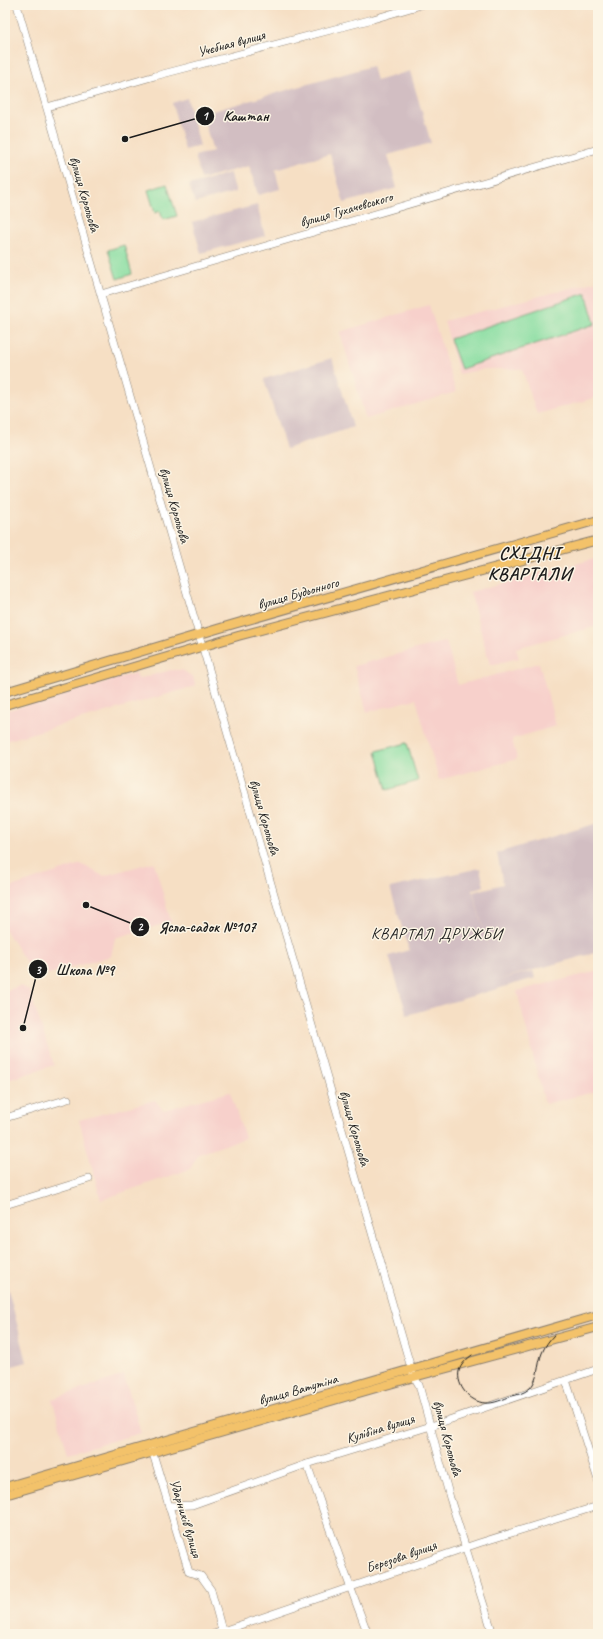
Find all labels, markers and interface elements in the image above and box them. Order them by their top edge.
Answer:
street label: Учєбная вулиця [196,26,268,61]
callout: Каштан [195,102,277,129]
text: Каштан [223,107,270,126]
text: 1 [202,108,209,124]
street label: вулиця Корольова [66,154,104,235]
street label: вулиця Тухачевського [298,188,396,231]
street label: вулиця Корольова [156,465,194,546]
district label: СХІДНІ КВАРТАЛИ [488,542,575,585]
street label: вулиця Будьонного [256,574,342,613]
street label: вулиця Корольова [246,777,284,858]
callout: Ясла-садок №107 [130,914,263,941]
text: Ясла-садок №107 [158,918,258,937]
text: 2 [137,919,144,935]
district label: КВАРТАЛ ДРУЖБИ [371,924,505,944]
callout: Школа №9 [28,956,122,983]
text: Школа №9 [56,961,117,980]
text: 3 [35,962,42,978]
street label: вулиця Корольова [336,1088,374,1169]
street label: вулиця Ватутіна [257,1370,340,1409]
street label: вулиця Корольова [429,1398,466,1479]
street label: Кулібіна вулиця [344,1410,417,1447]
street label: Ударників вулиця [166,1477,206,1560]
street label: Березова вулиця [364,1536,439,1576]

